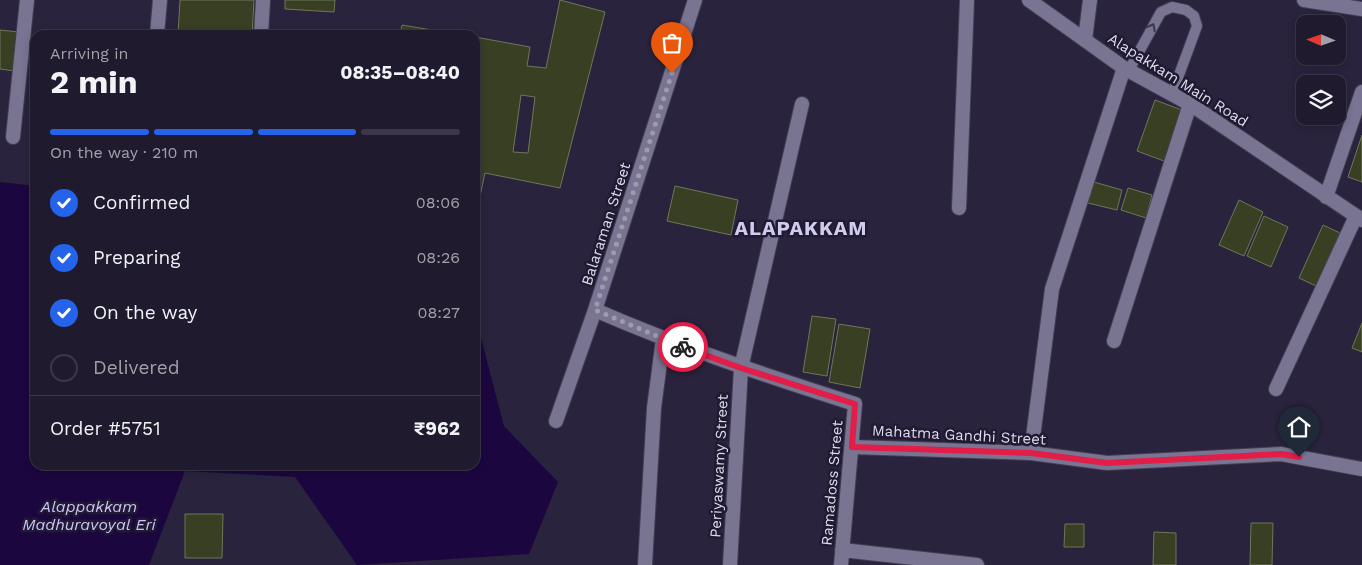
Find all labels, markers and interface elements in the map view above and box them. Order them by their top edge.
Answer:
north arrow [1296,15,1346,65]
map controls [1296,15,1346,125]
pin [651,22,693,73]
one-way arrow [1146,23,1156,32]
icon: bag [658,29,686,57]
street label: Alapakkam Main Road [1105,29,1251,131]
text: Arriving in [50,44,128,63]
text: 08:35–08:40 [340,61,460,84]
text: 2 min [50,63,138,101]
button: layers [1296,75,1346,125]
text: On the way · 210 m [50,143,198,162]
street label: Balaraman Street [578,160,635,288]
icon: check [50,189,78,217]
text: Confirmed [93,191,190,214]
text: 08:06 [416,193,460,212]
district label: ALAPAKKAM [734,216,868,240]
icon: check [50,244,78,272]
text: Preparing [93,246,180,269]
text: 08:26 [416,248,460,267]
icon: check [50,299,78,327]
text: On the way [93,301,197,324]
text: 08:27 [417,303,460,322]
courier [658,322,708,372]
icon: bike [669,333,697,361]
text: Delivered [93,356,180,379]
street label: Periyaswamy Street [706,393,732,538]
pin [1278,406,1320,457]
icon: home [1285,413,1313,441]
text: Order #5751 [50,417,161,440]
text: ₹962 [414,417,460,440]
street label: Ramadoss Street [818,419,847,546]
street label: Mahatma Gandhi Street [872,421,1047,449]
water label: Alappakkam Madhuravoyal Eri [22,497,157,534]

